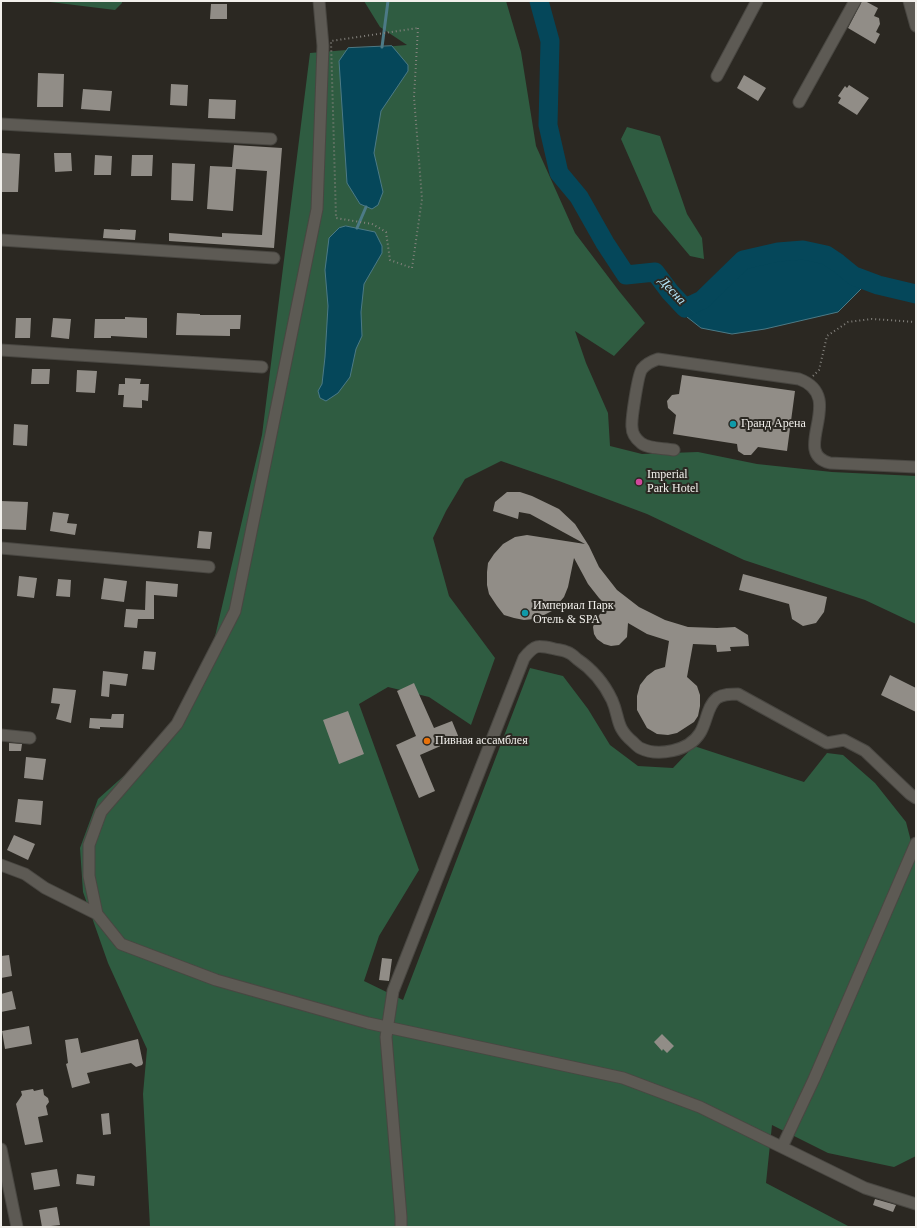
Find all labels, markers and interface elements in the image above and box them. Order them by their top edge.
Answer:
water label: Десна [655,274,689,308]
place label: Гранд Арена [741,417,806,431]
marker: Гранд Арена [728,419,738,429]
place label: Imperial Park Hotel [647,468,699,496]
marker: Imperial Park Hotel [634,477,644,487]
place label: Империал Парк Отель & SPA [533,599,614,627]
marker: Империал Парк Отель & SPA [520,608,530,618]
place label: Пивная ассамблея [435,734,528,748]
marker: Пивная ассамблея [422,736,432,746]

